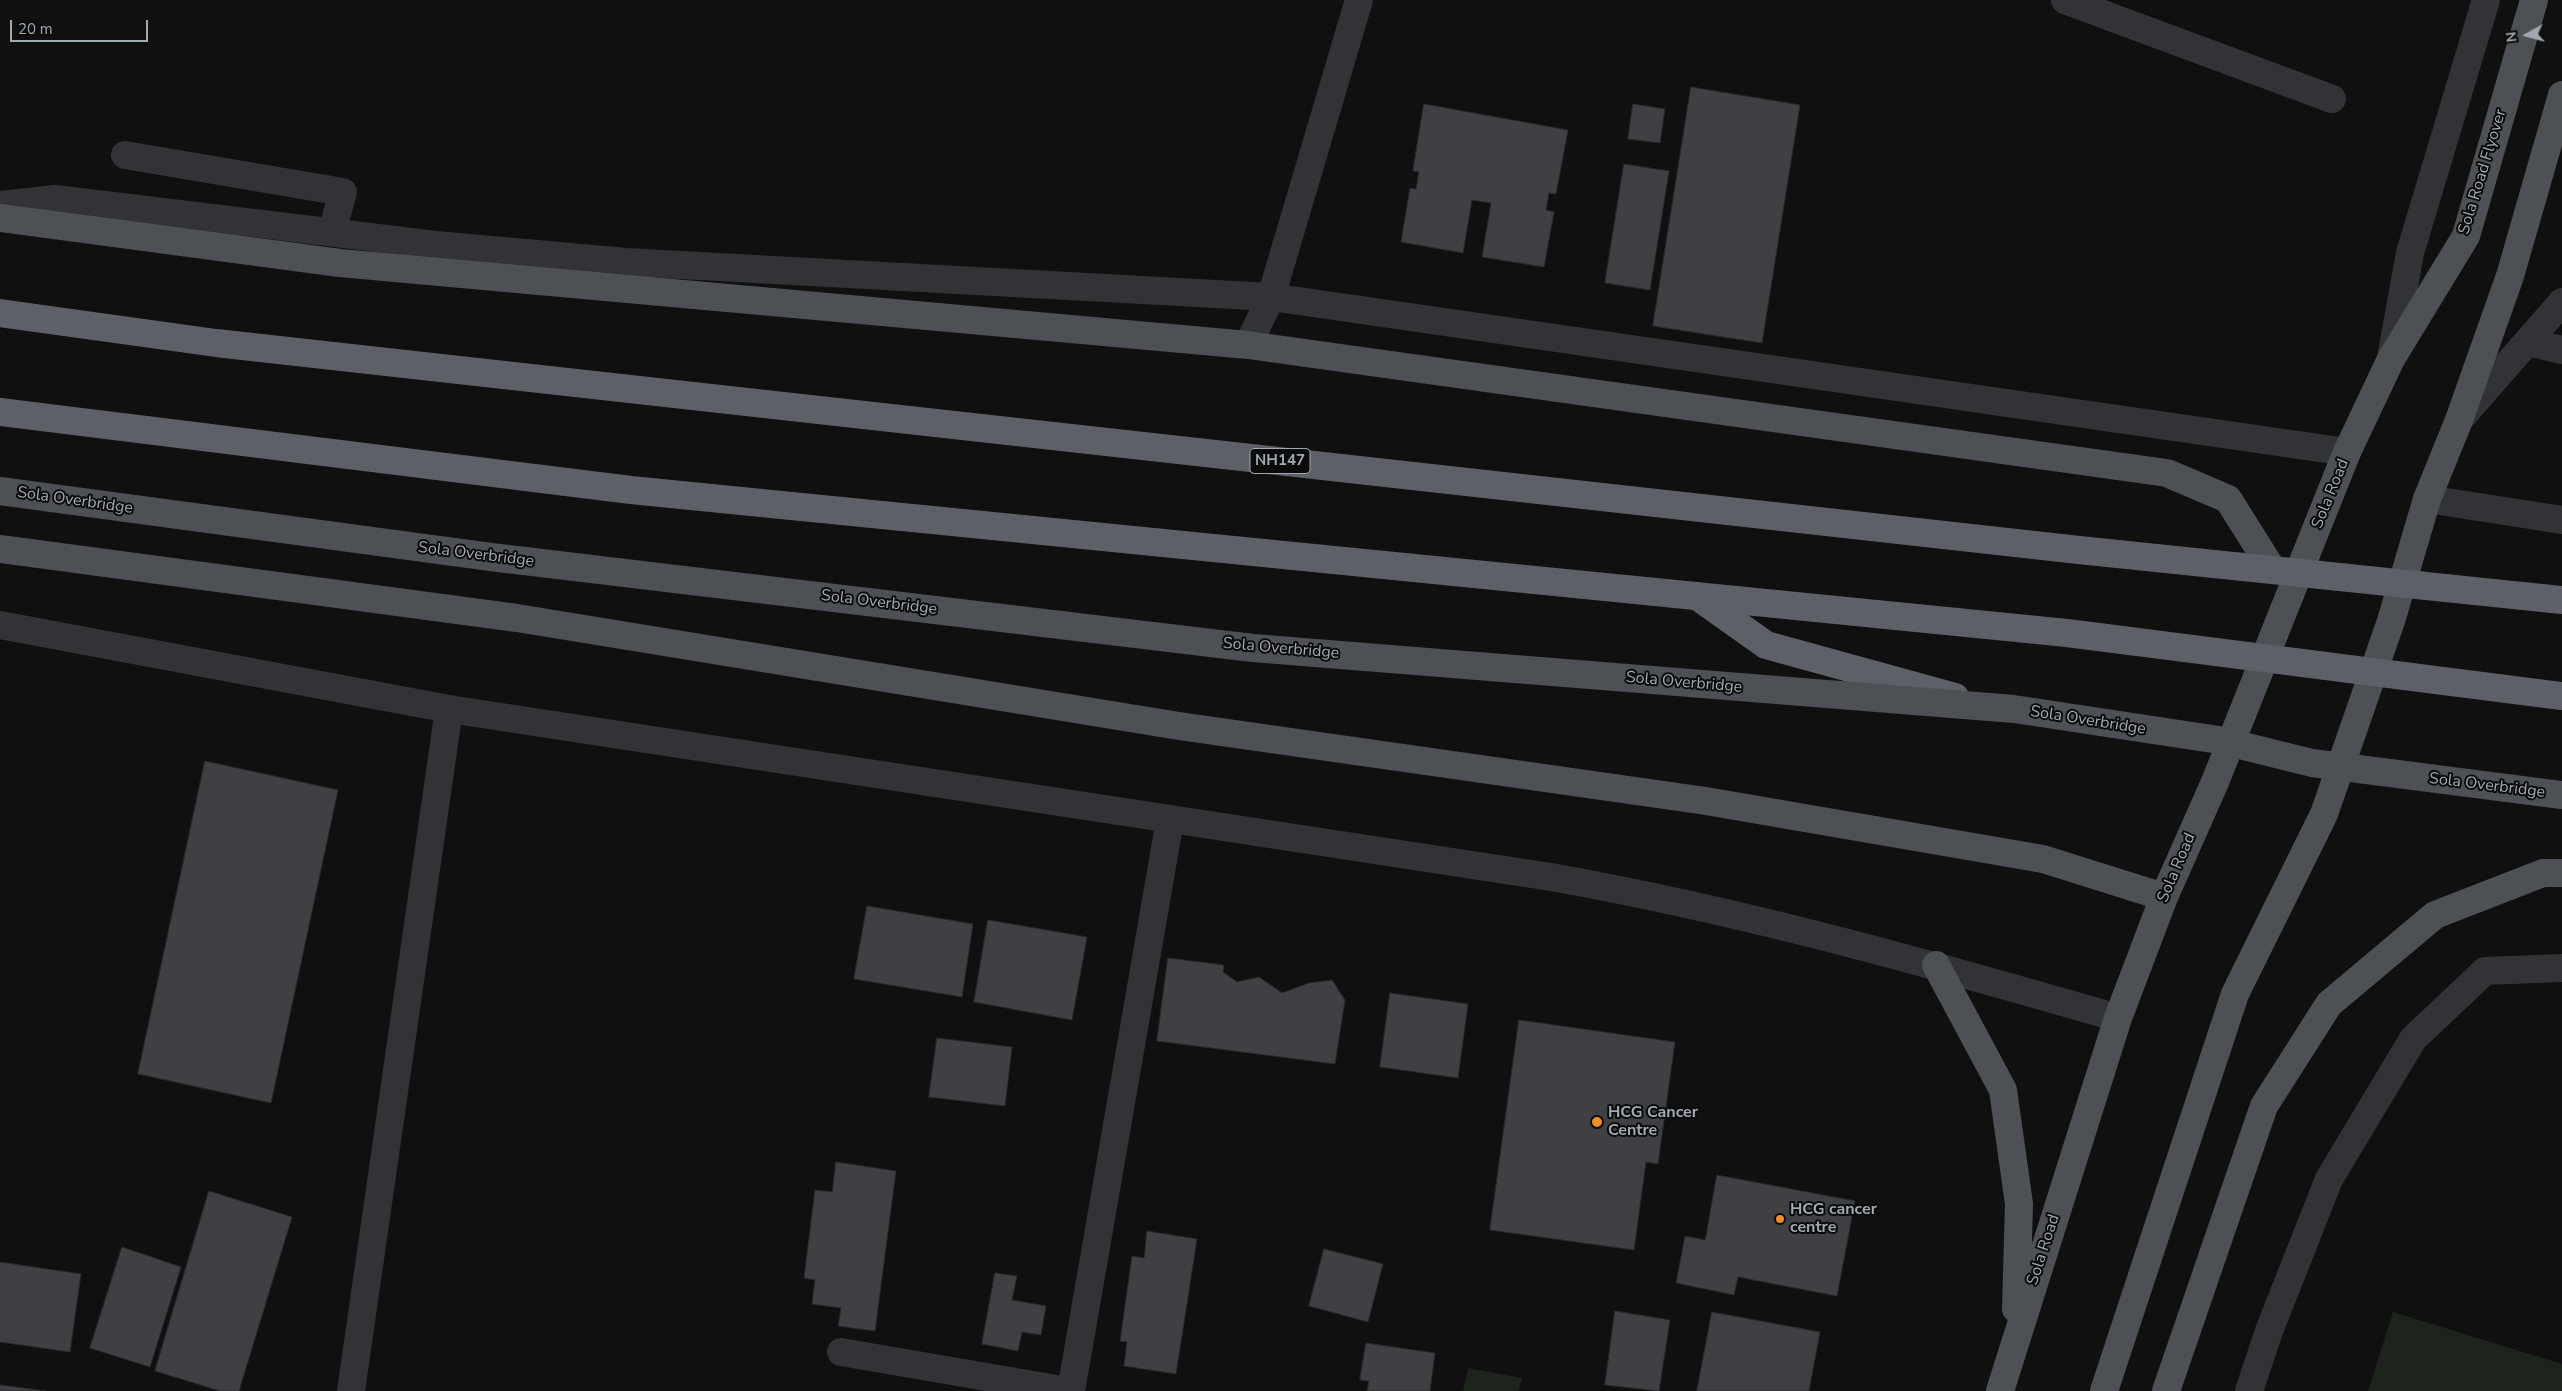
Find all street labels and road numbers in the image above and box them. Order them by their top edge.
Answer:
street label: Sola Road Flyover [2455,107,2511,237]
road number: NH147 [1250,448,1310,474]
street label: Sola Road [2308,456,2354,532]
street label: Sola Overbridge [16,483,134,519]
street label: Sola Overbridge [417,538,535,572]
street label: Sola Overbridge [820,586,938,620]
street label: Sola Overbridge [1222,634,1340,664]
street label: Sola Overbridge [1625,668,1743,698]
street label: Sola Overbridge [2029,702,2147,740]
street label: Sola Overbridge [2428,769,2546,803]
street label: Sola Road [2154,831,2200,905]
street label: Sola Road [2024,1212,2064,1288]

